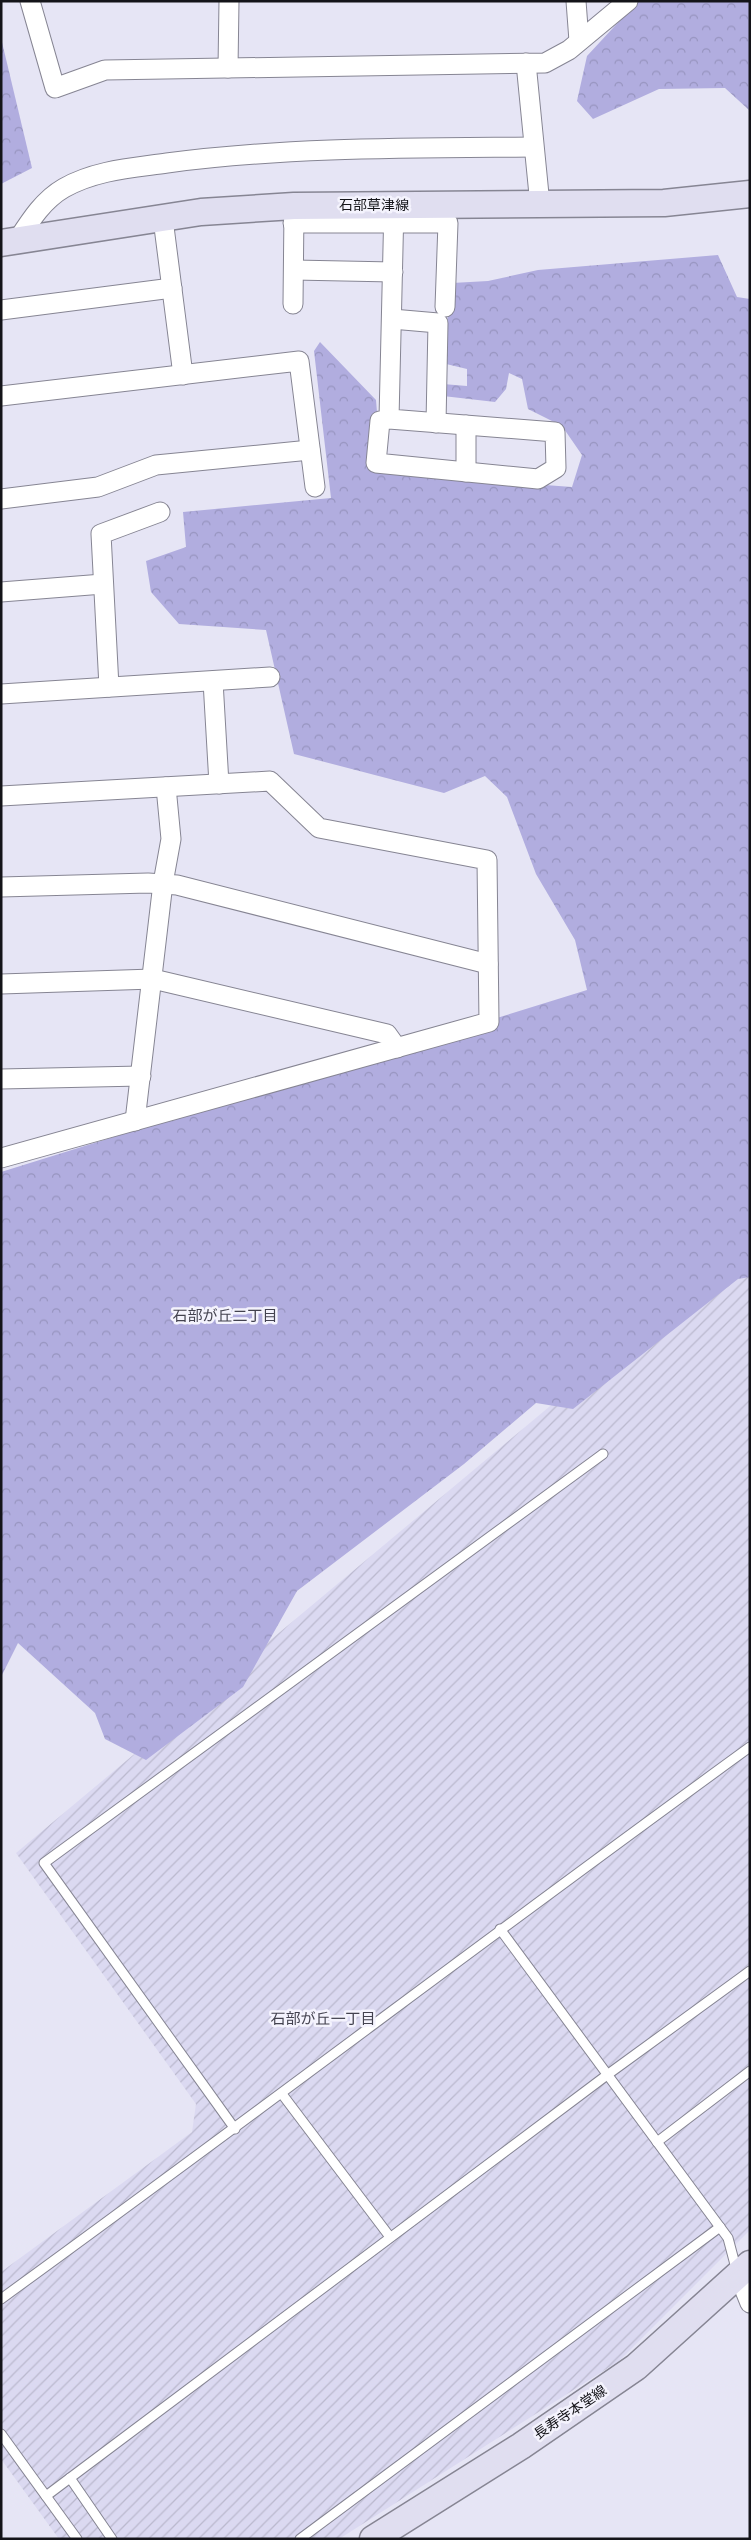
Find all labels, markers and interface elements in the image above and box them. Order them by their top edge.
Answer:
street label: 石部草津線 [339,196,409,214]
district label: 石部が丘二丁目 [172,1306,278,1325]
district label: 石部が丘一丁目 [270,2009,376,2028]
street label: 長寿寺本堂線 [530,2381,610,2443]

